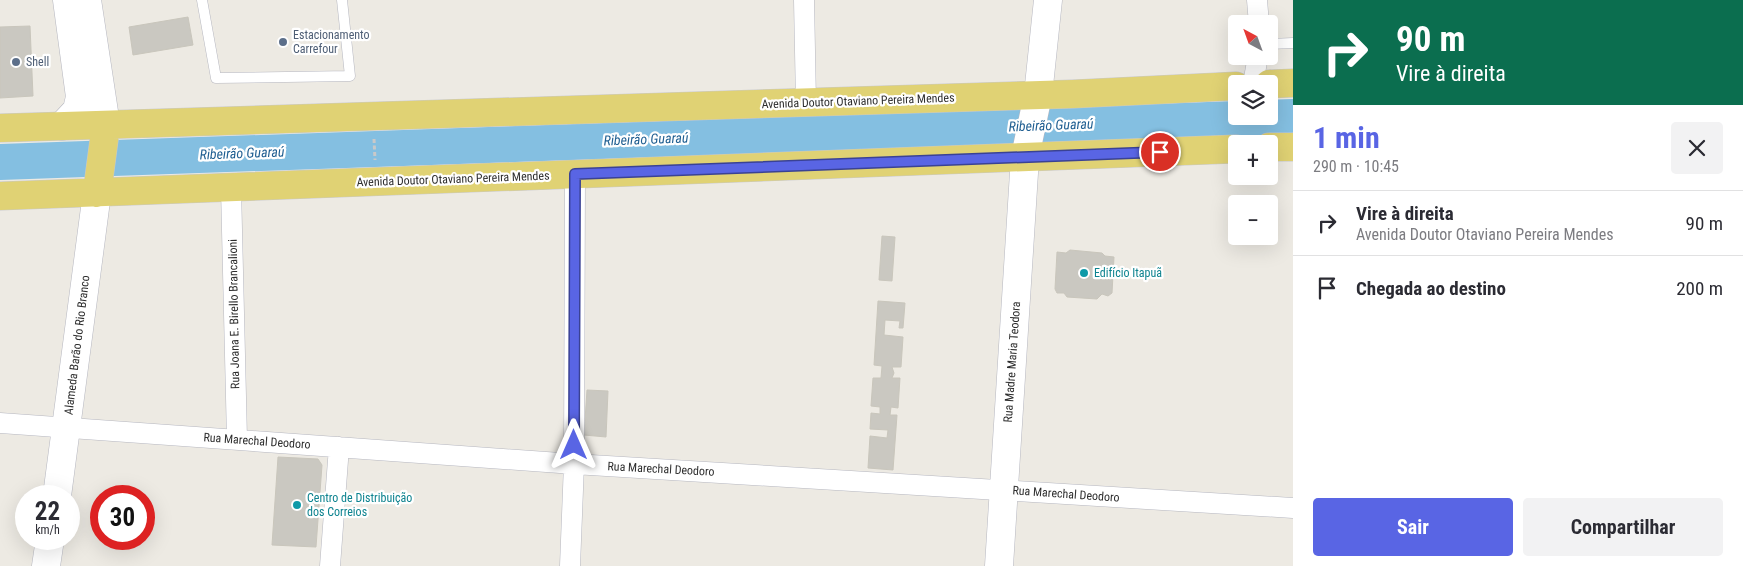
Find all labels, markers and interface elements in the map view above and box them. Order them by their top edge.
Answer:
north arrow [1228,15,1278,65]
map controls [1228,15,1278,245]
text: 90 m [1396,19,1465,60]
icon: right [1313,20,1378,85]
place label: Estacionamento Carrefour [293,28,370,56]
marker: Estacionamento Carrefour [277,36,289,48]
place label: Shell [26,55,49,69]
marker: Shell [10,56,22,68]
text: Vire à direita [1396,61,1506,86]
button: layers [1228,75,1278,125]
street label: Avenida Doutor Otaviano Pereira Mendes [761,91,955,111]
water label: Ribeirão Guaraú [1008,116,1094,134]
text: 1 min [1313,120,1380,155]
button: close [1671,122,1723,174]
water label: Ribeirão Guaraú [603,130,689,148]
pin [1139,131,1181,173]
button: + [1228,135,1278,185]
icon: arrive [1146,138,1174,166]
water label: Ribeirão Guaraú [199,144,285,162]
text: 290 m · 10:45 [1313,157,1399,176]
street label: Avenida Doutor Otaviano Pereira Mendes [356,169,550,189]
button: − [1228,195,1278,245]
text: Vire à direita [1356,202,1454,225]
icon: right [1313,209,1341,237]
text: 90 m [1686,212,1723,235]
text: Avenida Doutor Otaviano Pereira Mendes [1356,225,1614,244]
street label: Rua Joana E. Birello Brancalioni [226,239,242,389]
place label: Edifício Itapuã [1094,266,1162,280]
marker: Edifício Itapuã [1078,267,1090,279]
street label: Alameda Barão do Rio Branco [61,274,93,416]
icon: arrive [1313,274,1341,302]
text: Chegada ao destino [1356,277,1506,300]
text: 200 m [1676,277,1723,300]
street label: Rua Madre Maria Teodora [1001,301,1023,423]
position arrow [547,418,599,470]
street label: Rua Marechal Deodoro [203,430,311,452]
street label: Rua Marechal Deodoro [607,459,715,479]
street label: Rua Marechal Deodoro [1012,483,1120,505]
speed limit sign: 30 [90,485,155,550]
place label: Centro de Distribuição dos Correios [307,491,412,519]
text: 22 [35,497,60,526]
button: Sair [1313,498,1513,556]
button: Compartilhar [1523,498,1723,556]
marker: Centro de Distribuição dos Correios [291,499,303,511]
text: km/h [35,523,60,537]

